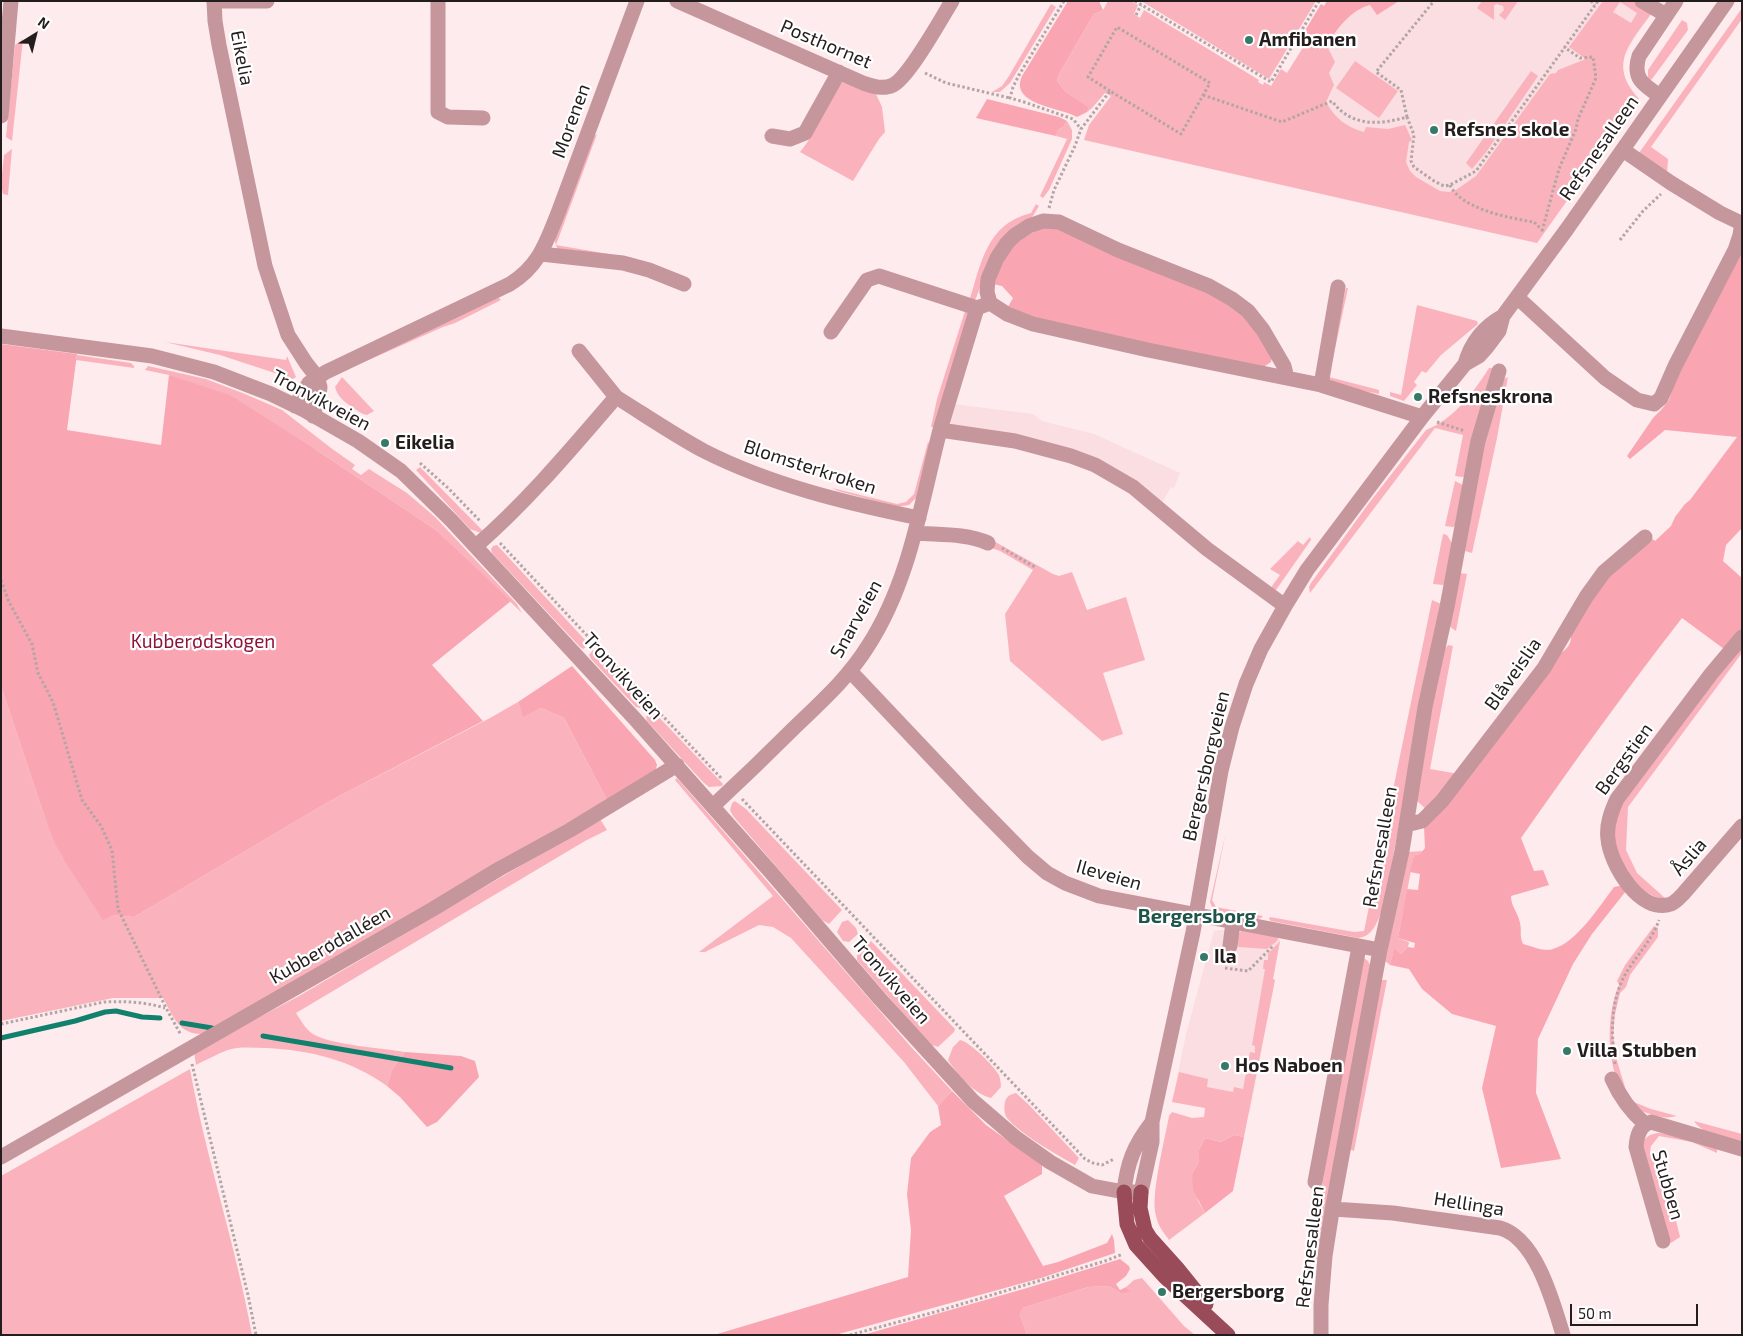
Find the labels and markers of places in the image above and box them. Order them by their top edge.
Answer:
place label: Amfibanen [1259,29,1356,51]
marker: Amfibanen [1243,34,1255,46]
place label: Refsnes skole [1444,119,1570,141]
marker: Refsnes skole [1428,124,1440,136]
place label: Refsneskrona [1428,386,1553,408]
marker: Refsneskrona [1412,391,1424,403]
place label: Eikelia [395,432,455,454]
marker: Eikelia [379,437,391,449]
place label: Ila [1214,946,1237,968]
marker: Ila [1198,951,1210,963]
place label: Villa Stubben [1577,1040,1697,1062]
marker: Villa Stubben [1561,1045,1573,1057]
place label: Hos Naboen [1235,1055,1343,1077]
marker: Hos Naboen [1219,1060,1231,1072]
place label: Bergersborg [1172,1281,1284,1303]
marker: Bergersborg [1156,1286,1168,1298]

